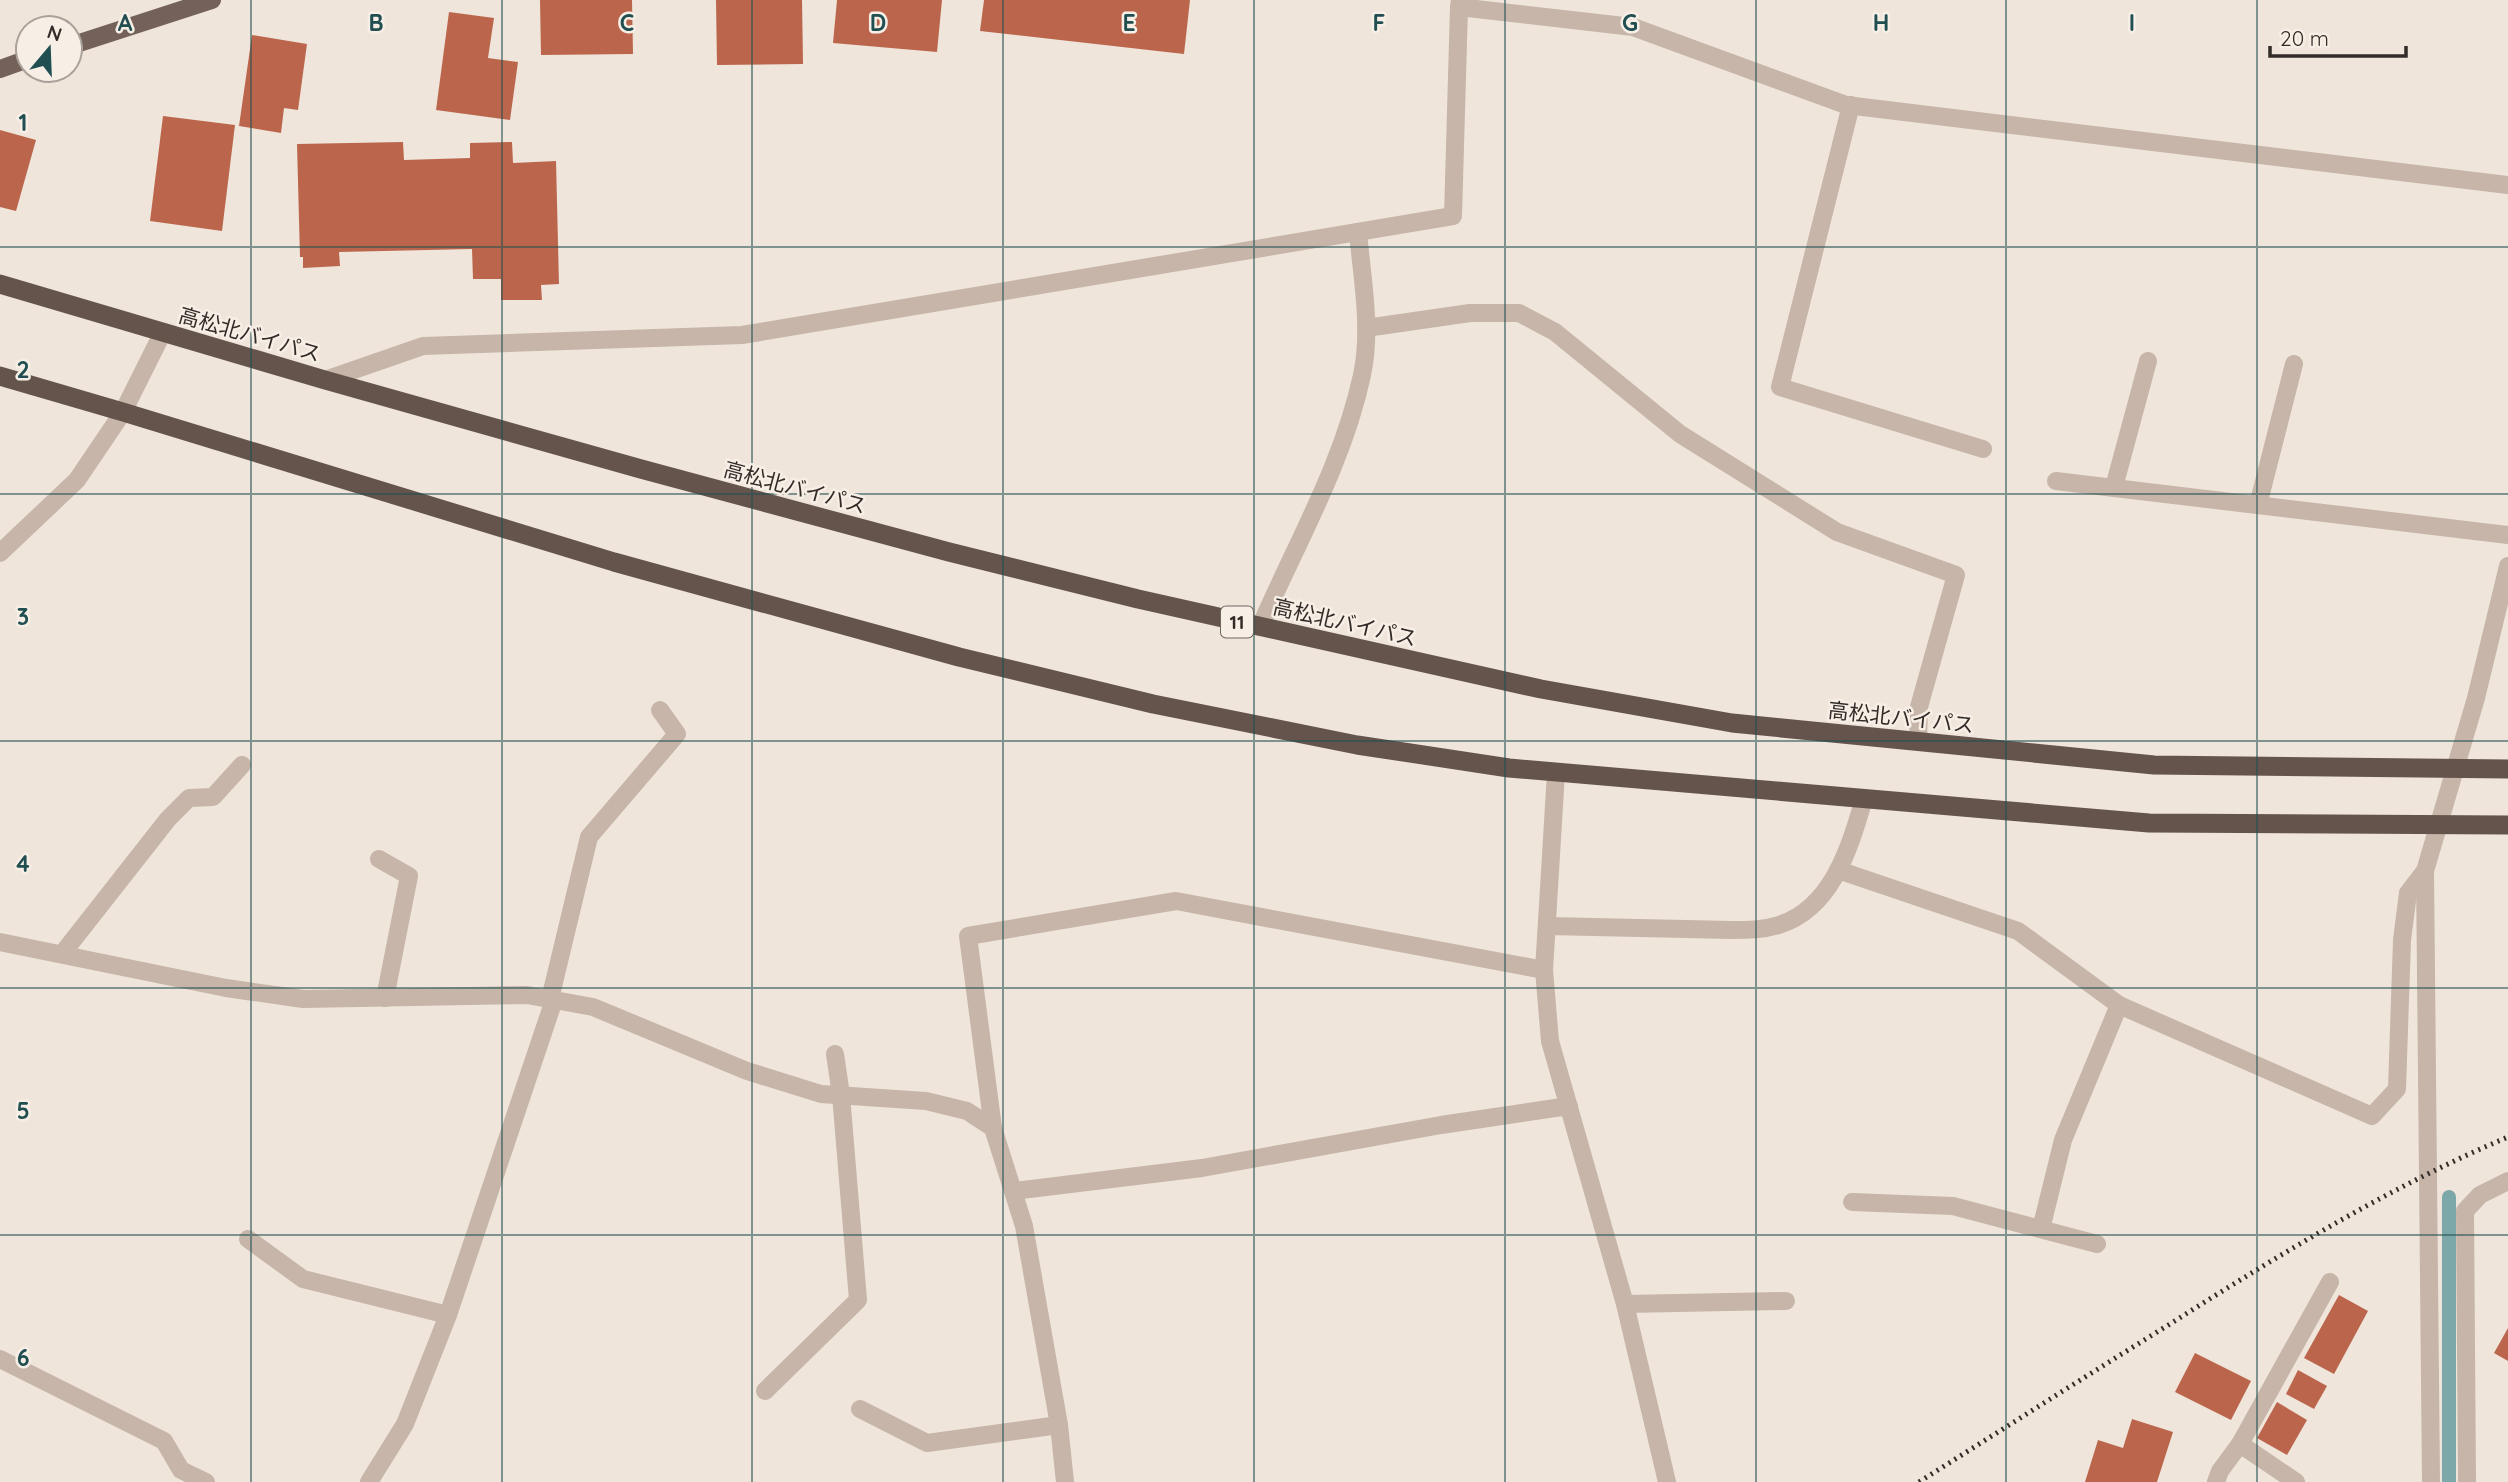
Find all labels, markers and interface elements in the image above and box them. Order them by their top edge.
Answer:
text: A [118,8,133,37]
text: B [368,8,384,37]
text: C [620,8,634,37]
text: D [870,8,886,37]
text: E [1122,8,1136,37]
text: F [1373,8,1385,37]
text: G [1622,8,1638,37]
text: H [1873,8,1889,37]
text: I [2129,8,2135,37]
north arrow [14,14,84,84]
scale bar [2270,14,2406,58]
text: N [44,19,65,47]
text: 20 m [2280,25,2329,51]
text: 1 [19,108,27,137]
street label: 高松北バイパス [176,301,324,367]
text: 2 [16,355,30,384]
street label: 高松北バイパス [721,455,869,519]
street label: 高松北バイパス [1271,593,1419,651]
text: 3 [17,602,29,631]
road number: 11 [1221,607,1253,638]
street label: 高松北バイパス [1827,696,1975,738]
text: 4 [16,849,30,878]
text: 5 [16,1096,30,1125]
text: 6 [17,1343,29,1372]

